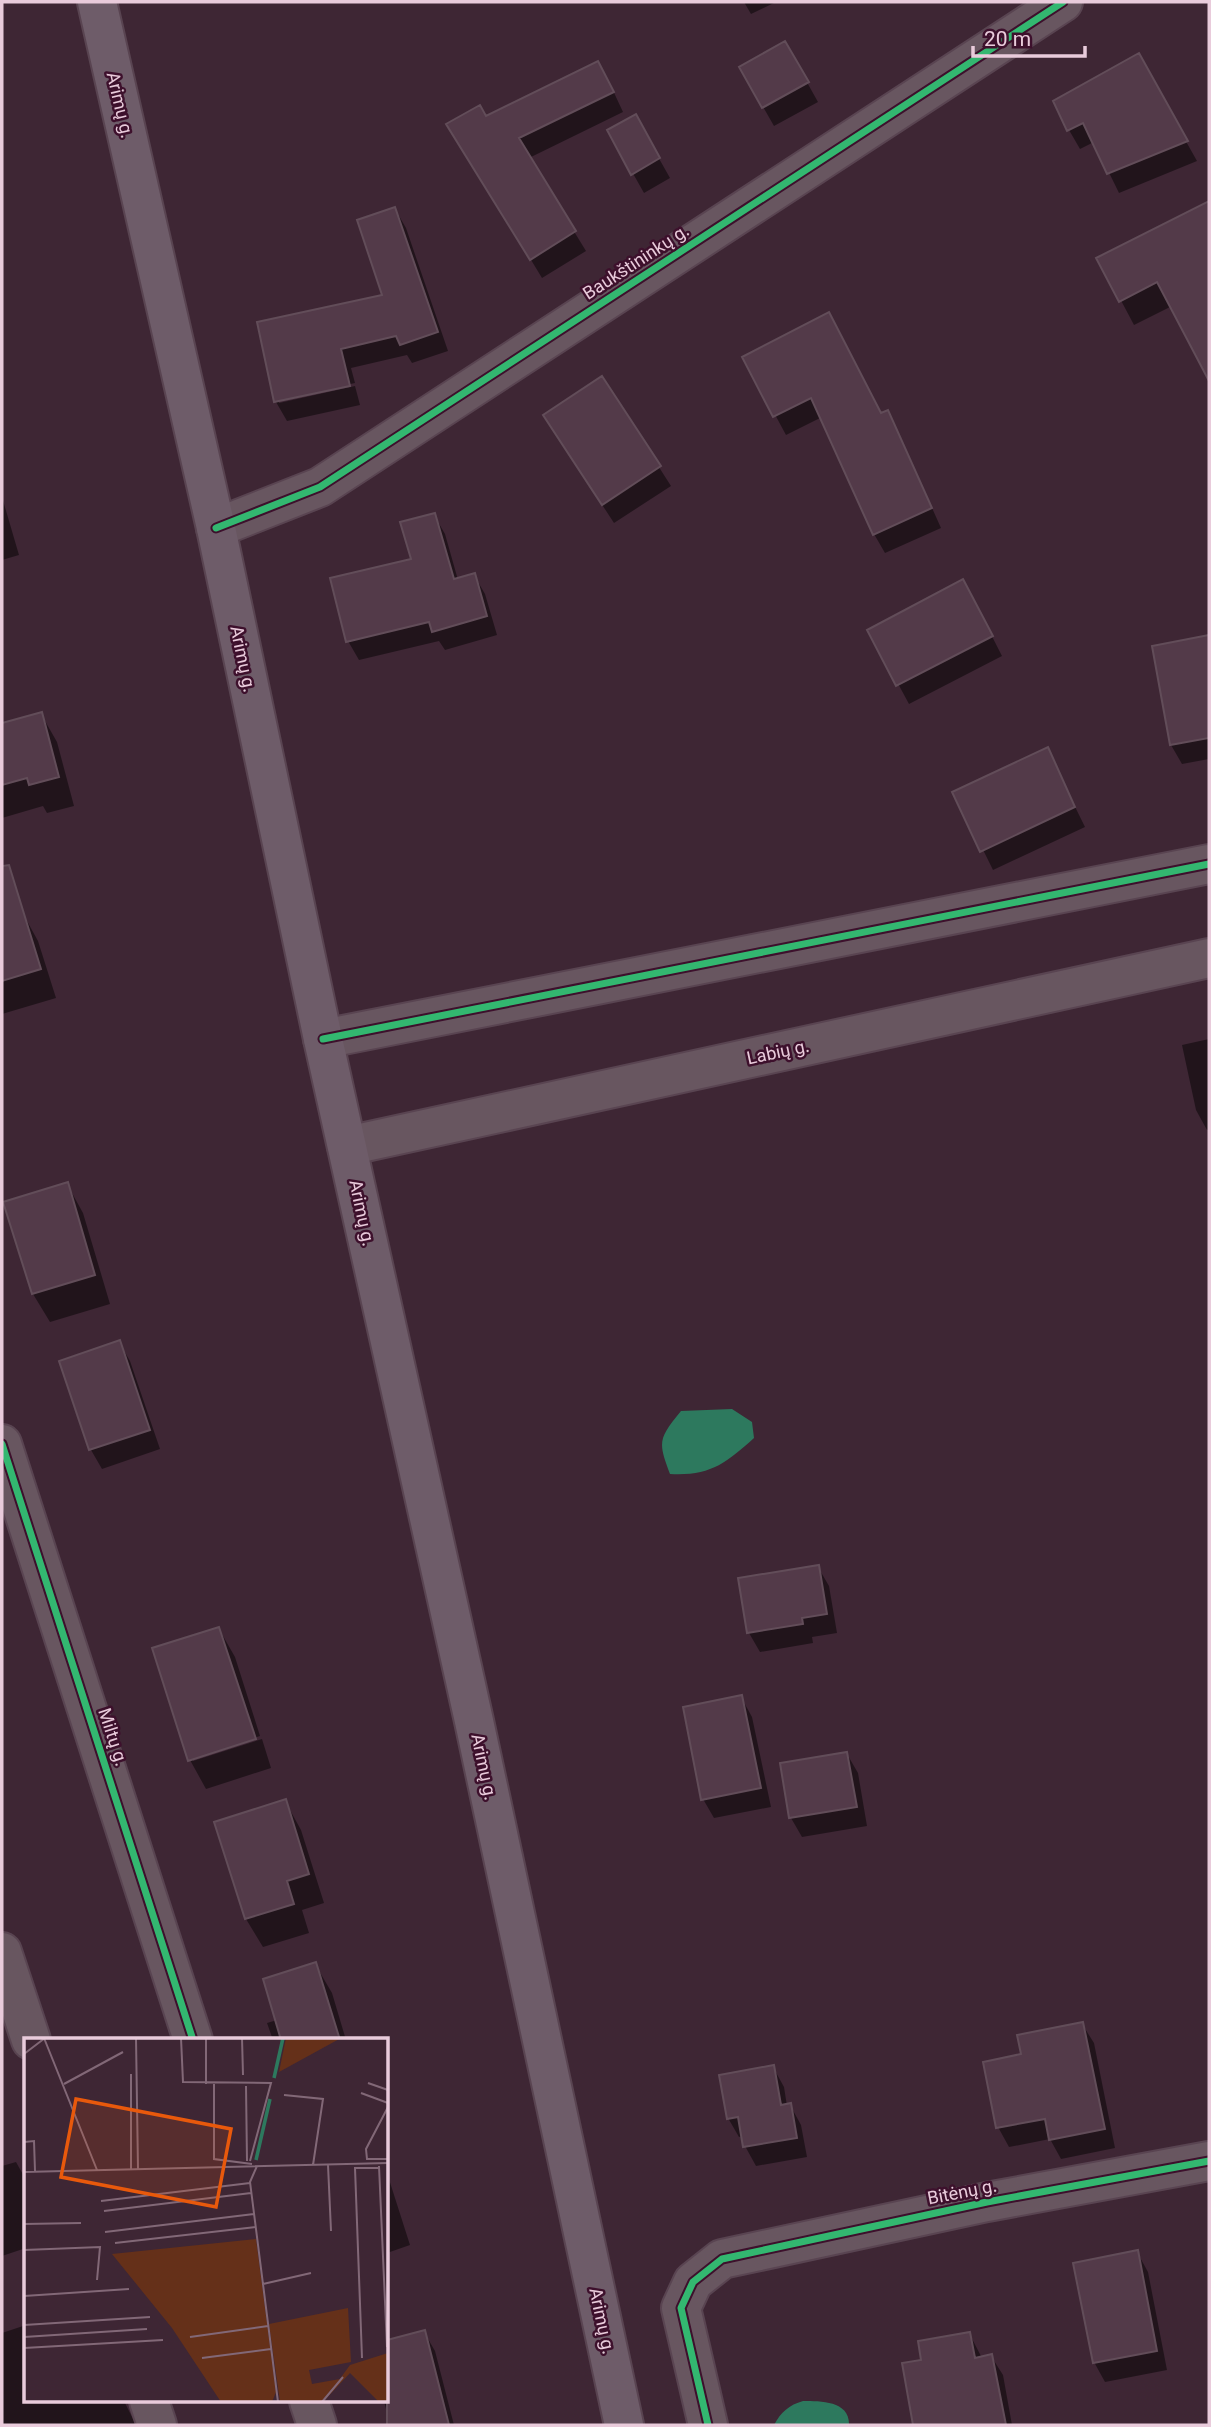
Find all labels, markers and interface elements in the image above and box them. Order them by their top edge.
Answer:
scale bar [973,14,1085,58]
text: 20 m [984,27,1031,51]
street label: Arimų g. [103,70,138,140]
street label: Baukštininkų g. [579,219,693,304]
street label: Arimų g. [226,624,261,694]
street label: Labių g. [745,1035,811,1068]
street label: Arimų g. [345,1178,380,1248]
street label: Miltų g. [94,1705,133,1768]
street label: Arimų g. [467,1732,502,1802]
inset map [24,2038,388,2402]
street label: Bitėnų g. [925,2175,998,2209]
street label: Arimų g. [585,2286,620,2356]

